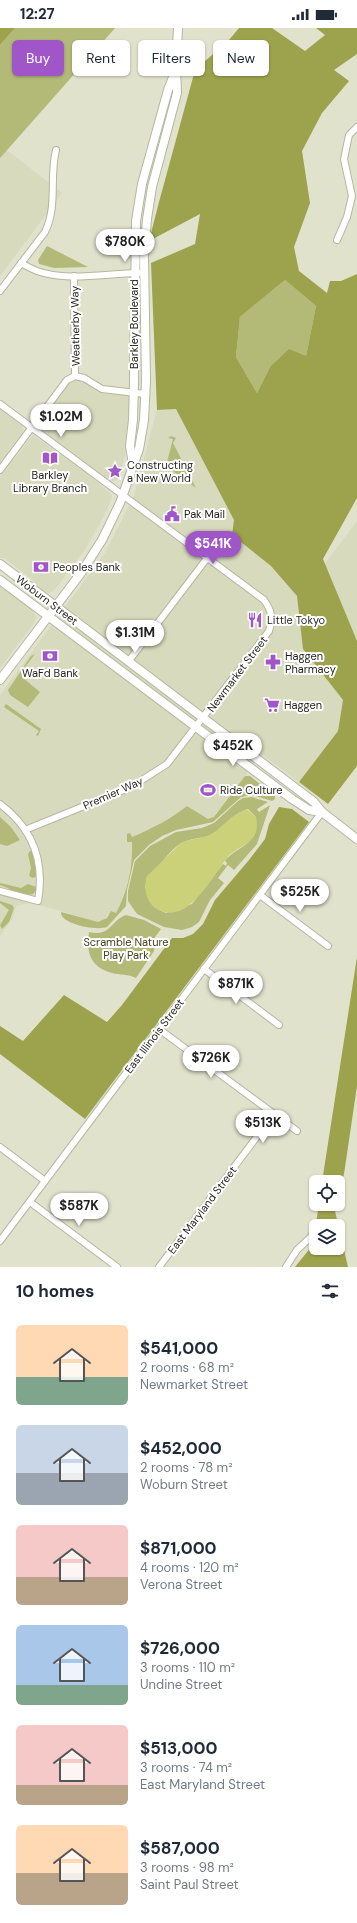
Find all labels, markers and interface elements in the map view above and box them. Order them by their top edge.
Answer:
text: 12:27 [20,4,55,24]
chip: Buy [12,40,64,76]
chip: Rent [72,40,130,76]
chip: Filters [138,40,205,76]
chip: New [213,40,269,76]
pin: $780K [97,229,153,263]
text: $780K [105,233,145,250]
street label: Barkley Boulevard [127,279,141,369]
street label: Weatherby Way [67,286,83,366]
pin: $1.02M [28,404,94,438]
text: $1.02M [39,408,83,425]
library icon: Barkley Library Branch [41,449,59,467]
place label: Constructing a New World [127,458,193,485]
place icon: Constructing a New World [106,462,124,480]
place label: Barkley Library Branch [13,468,87,495]
public building icon: Pak Mail [163,505,181,523]
place label: Pak Mail [184,507,225,521]
pin: $541K [185,531,241,565]
text: $541K [194,535,232,552]
bank icon: Peoples Bank [32,558,50,576]
place label: Peoples Bank [53,560,121,574]
street label: Woburn Street [13,572,81,628]
restaurant icon: Little Tokyo [246,611,264,629]
place label: Little Tokyo [267,613,325,627]
pin: $1.31M [102,620,168,654]
text: $1.31M [115,624,155,641]
street label: Newmarket Street [204,633,270,715]
bank icon: WaFd Bank [41,647,59,665]
place label: Haggen Pharmacy [285,649,336,676]
pharmacy icon: Haggen Pharmacy [264,653,282,671]
place label: WaFd Bank [22,666,78,680]
supermarket icon: Haggen [263,696,281,714]
place label: Haggen [284,698,322,712]
pin: $452K [205,733,261,767]
text: $452K [213,737,253,754]
street label: Premier Way [81,774,145,812]
sports icon: Ride Culture [199,781,217,799]
place label: Ride Culture [220,783,283,797]
pin: $525K [272,879,328,913]
text: $525K [280,883,320,900]
park label: Scramble Nature Play Park [83,935,169,962]
pin: $871K [208,971,264,1005]
text: $871K [218,975,254,992]
street label: East Illinois Street [121,996,187,1076]
pin: $726K [183,1045,239,1079]
text: $726K [192,1049,230,1066]
pin: $513K [235,1110,291,1144]
text: $513K [245,1114,282,1131]
street label: East Maryland Street [165,1164,239,1256]
map controls [309,1175,345,1255]
button: locate [309,1175,345,1211]
pin: $587K [51,1193,107,1227]
text: $587K [59,1197,99,1214]
button: layers [309,1219,345,1255]
text: 10 homes [16,1280,94,1302]
icon: filters [319,1280,341,1302]
text: $541,000 [140,1337,218,1359]
icon: home [48,1341,96,1389]
text: 2 rooms · 68 m² [140,1359,234,1376]
text: Newmarket Street [140,1376,248,1393]
text: $452,000 [140,1437,222,1459]
icon: home [48,1441,96,1489]
text: 2 rooms · 78 m² [140,1459,232,1476]
text: Woburn Street [140,1476,228,1493]
text: $871,000 [140,1537,217,1559]
icon: home [48,1541,96,1589]
text: 4 rooms · 120 m² [140,1559,239,1576]
text: Verona Street [140,1576,222,1593]
text: $726,000 [140,1637,220,1659]
icon: home [48,1641,96,1689]
text: 3 rooms · 110 m² [140,1659,235,1676]
text: Undine Street [140,1676,222,1693]
text: $513,000 [140,1737,217,1759]
icon: home [48,1741,96,1789]
text: 3 rooms · 74 m² [140,1759,232,1776]
text: East Maryland Street [140,1776,265,1793]
text: $587,000 [140,1837,220,1859]
icon: home [48,1841,96,1889]
text: 3 rooms · 98 m² [140,1859,234,1876]
text: Saint Paul Street [140,1876,239,1893]

